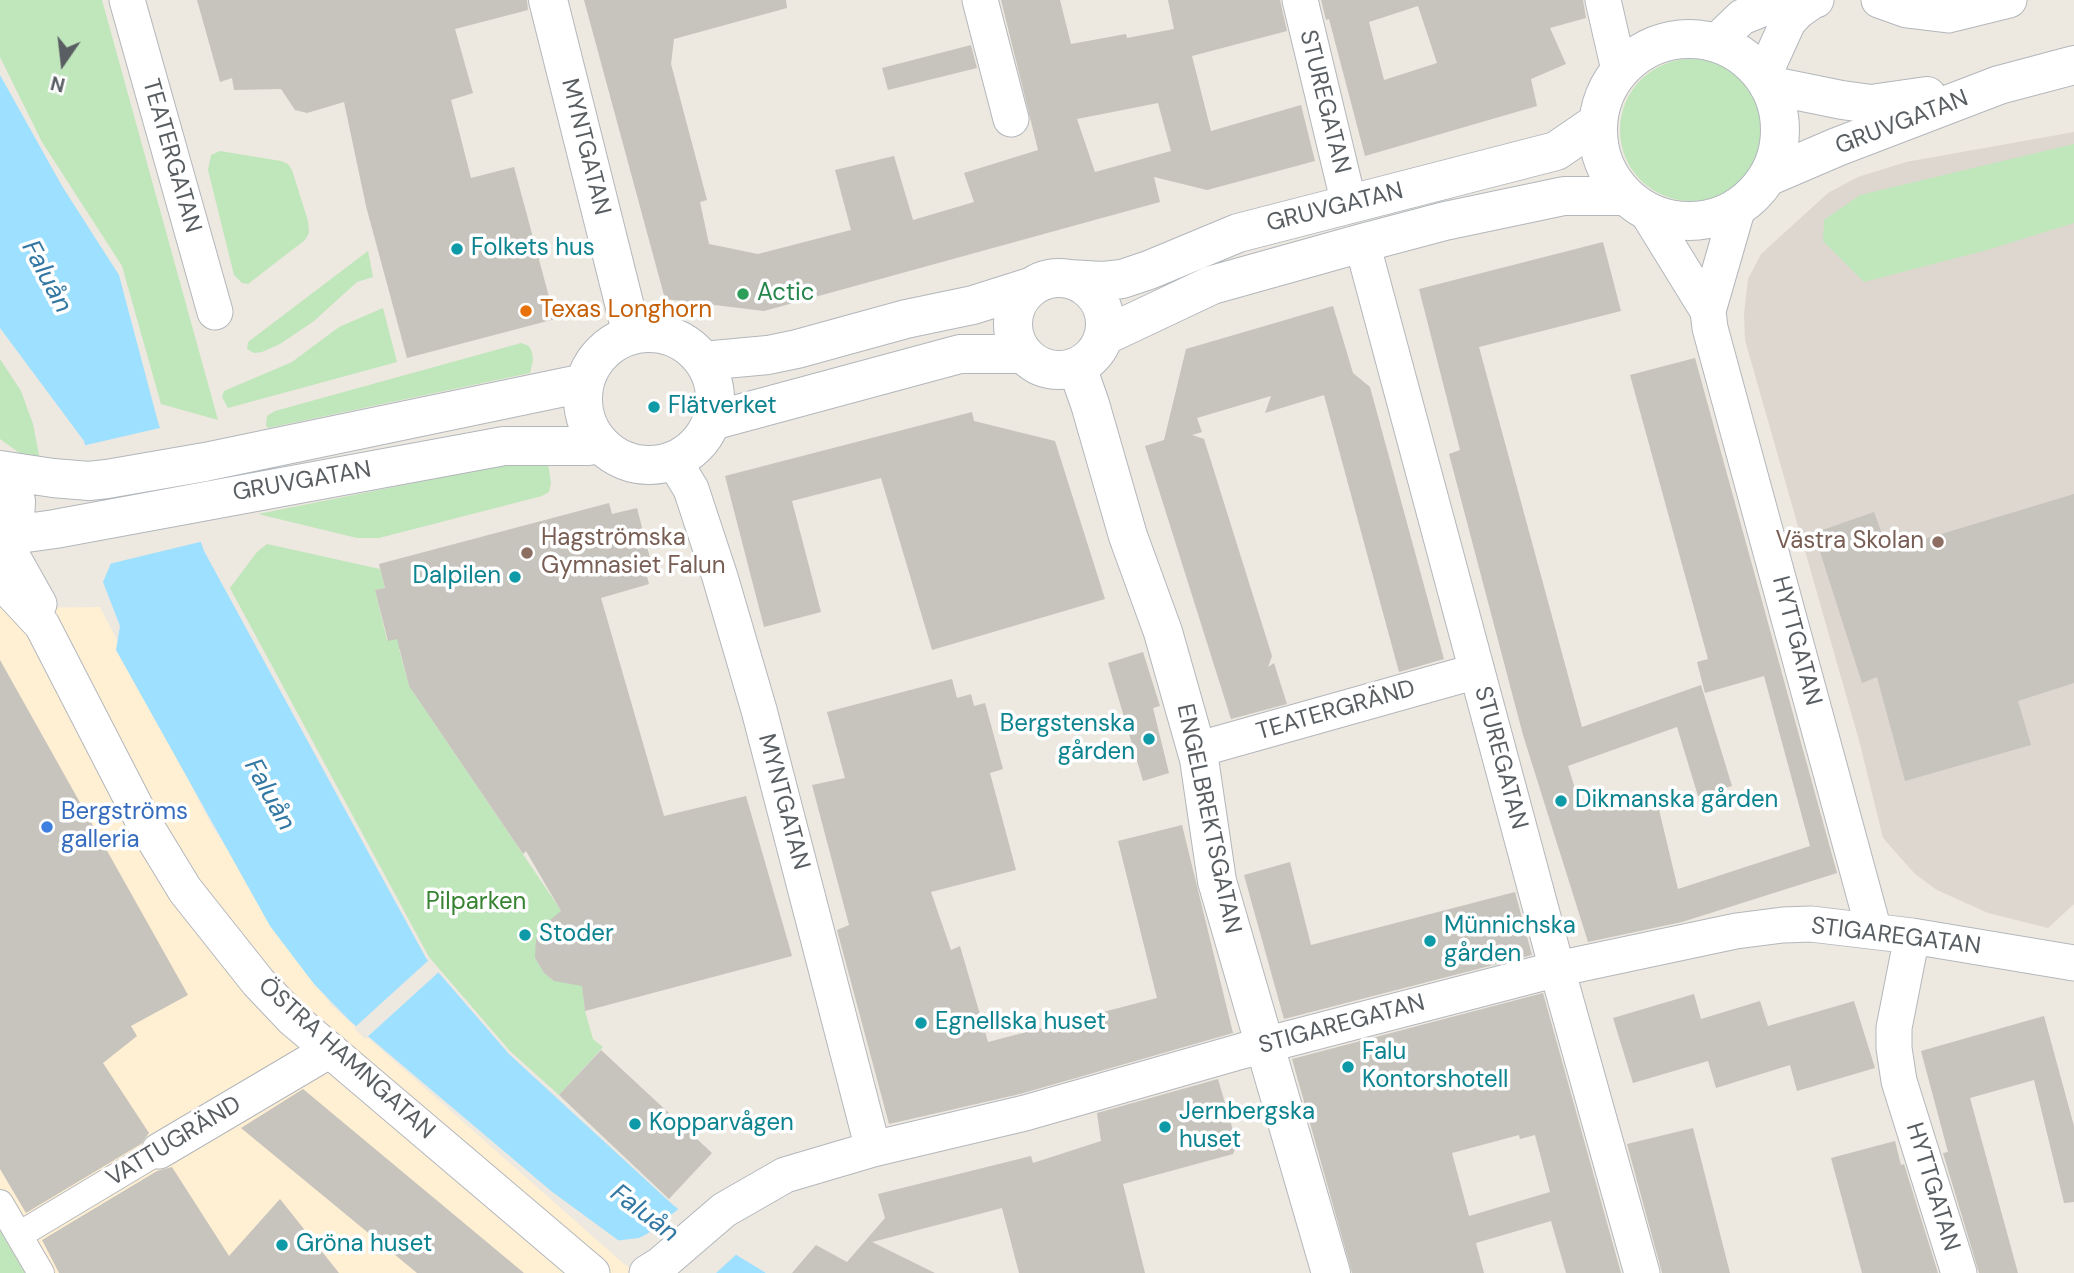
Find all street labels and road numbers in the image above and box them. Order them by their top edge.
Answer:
street label: STUREGATAN [1292,27,1356,177]
street label: TEATERGATAN [135,76,207,236]
street label: MYNTGATAN [554,76,616,218]
street label: GRUVGATAN [1832,84,1972,162]
street label: GRUVGATAN [1264,177,1406,239]
street label: GRUVGATAN [231,456,373,508]
street label: HYTTGATAN [1765,573,1827,709]
street label: TEATERGRÄND [1253,675,1419,747]
street label: STUREGATAN [1467,683,1533,833]
street label: ENGELBREKTSGATAN [1170,701,1246,937]
street label: MYNTGATAN [751,731,815,873]
street label: STIGAREGATAN [1809,912,1983,962]
street label: ÖSTRA HAMNGATAN [252,972,440,1146]
street label: STIGAREGATAN [1256,989,1428,1061]
street label: VATTUGRÄND [101,1091,247,1193]
street label: HYTTGATAN [1899,1119,1965,1255]

